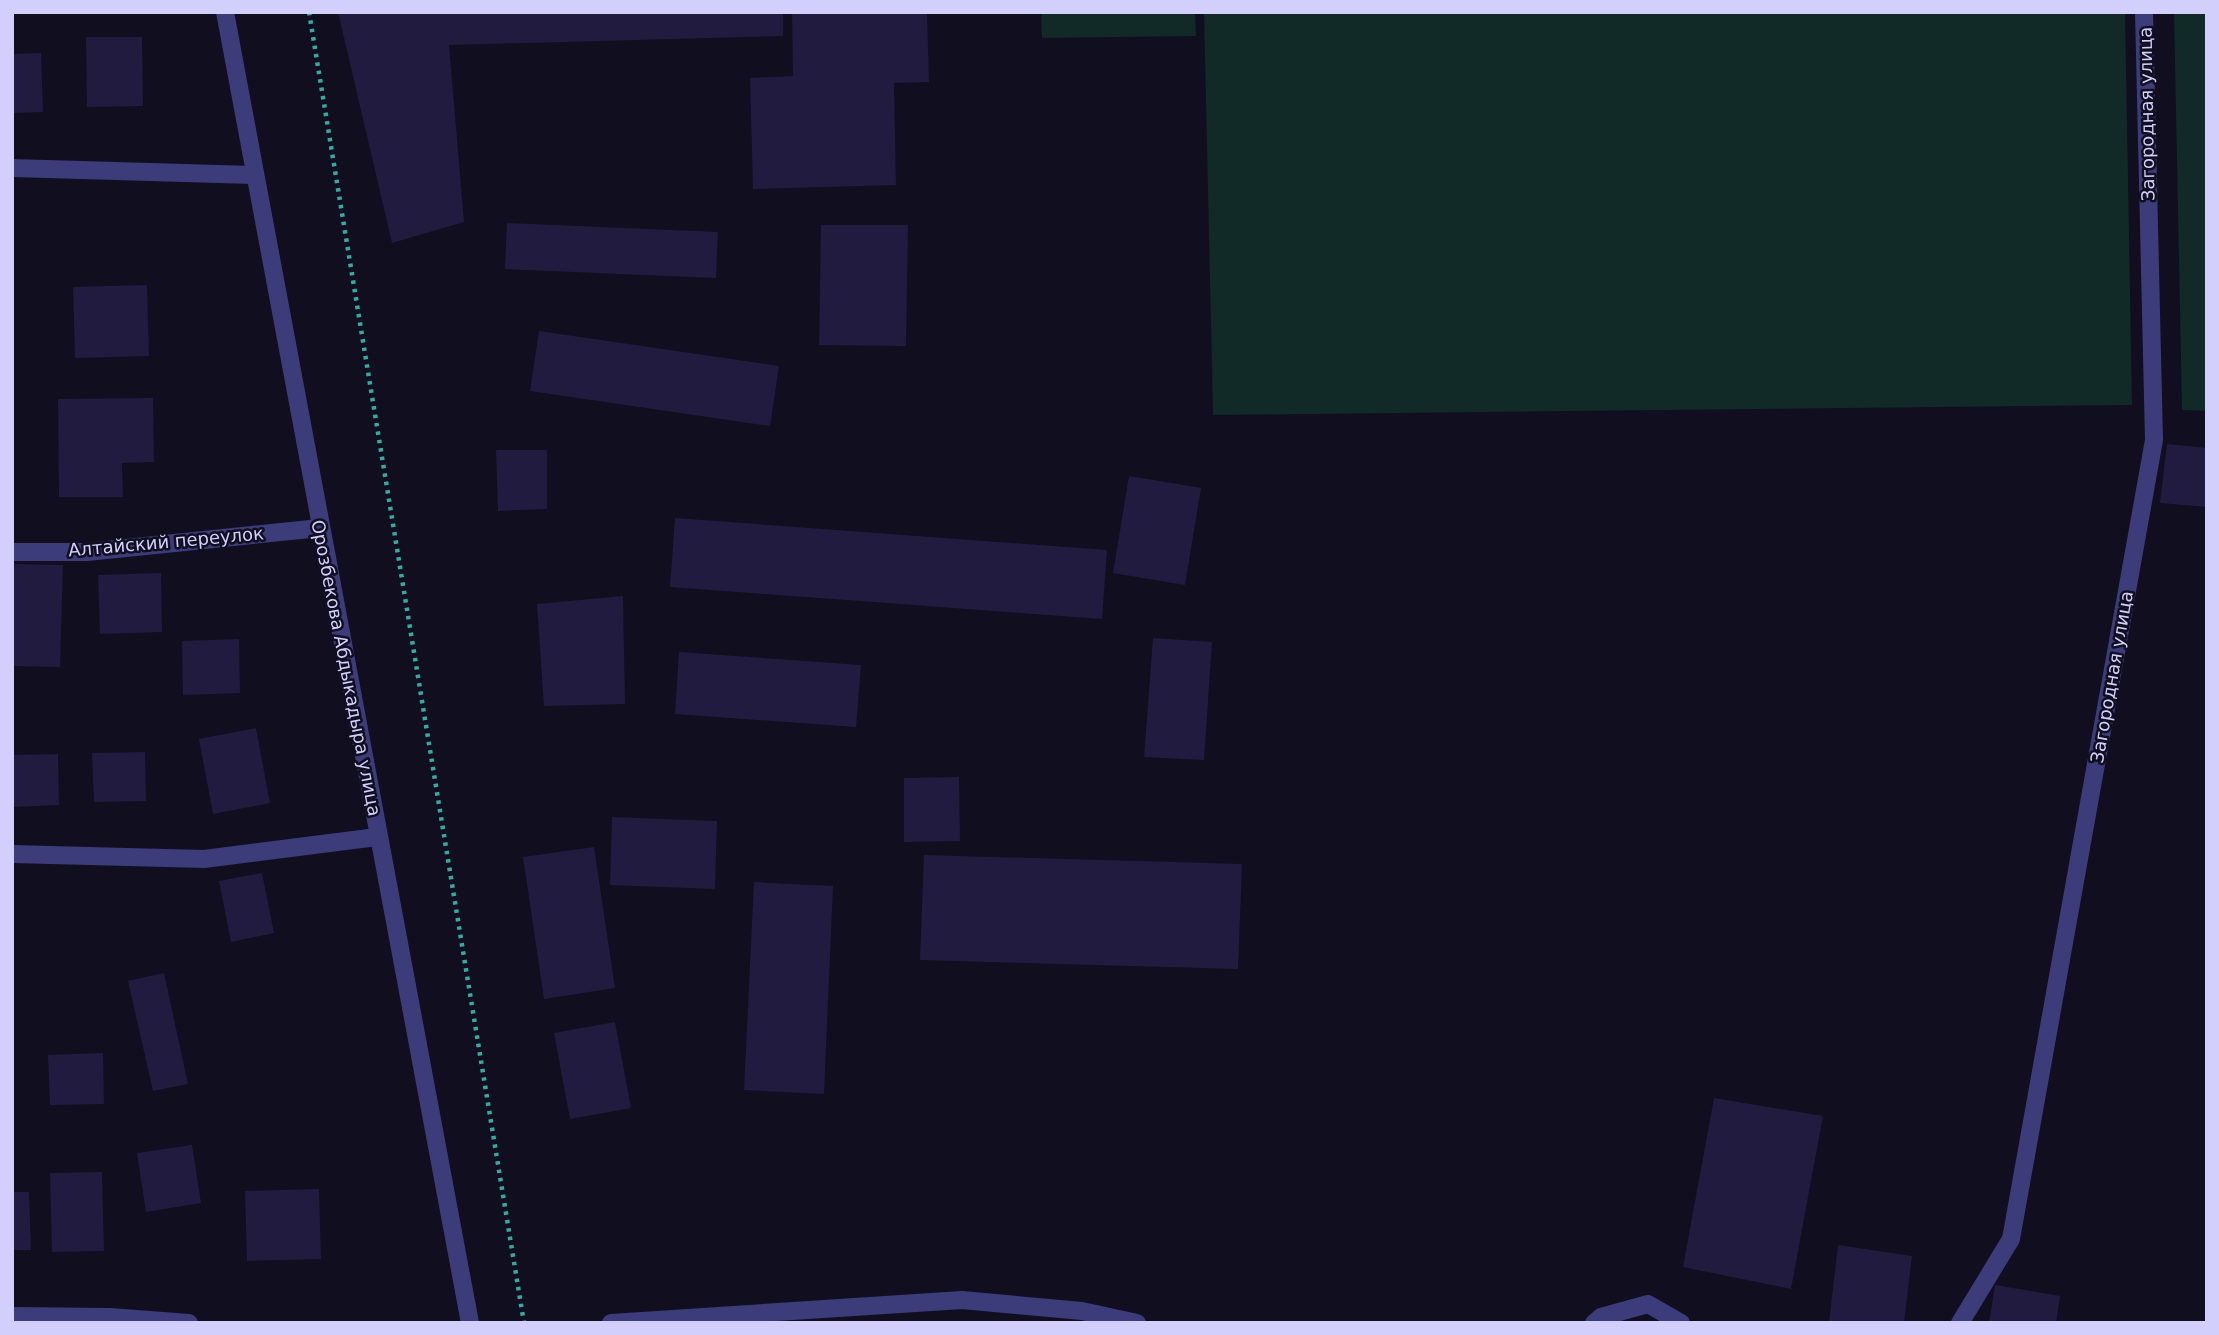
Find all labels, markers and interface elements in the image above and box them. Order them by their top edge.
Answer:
street label: Загородная улица [2134,27,2159,201]
street label: Орозбекова Абдыкадыра улица [307,518,386,818]
street label: Алтайский переулок [67,522,265,561]
street label: Загородная улица [2086,589,2137,765]

